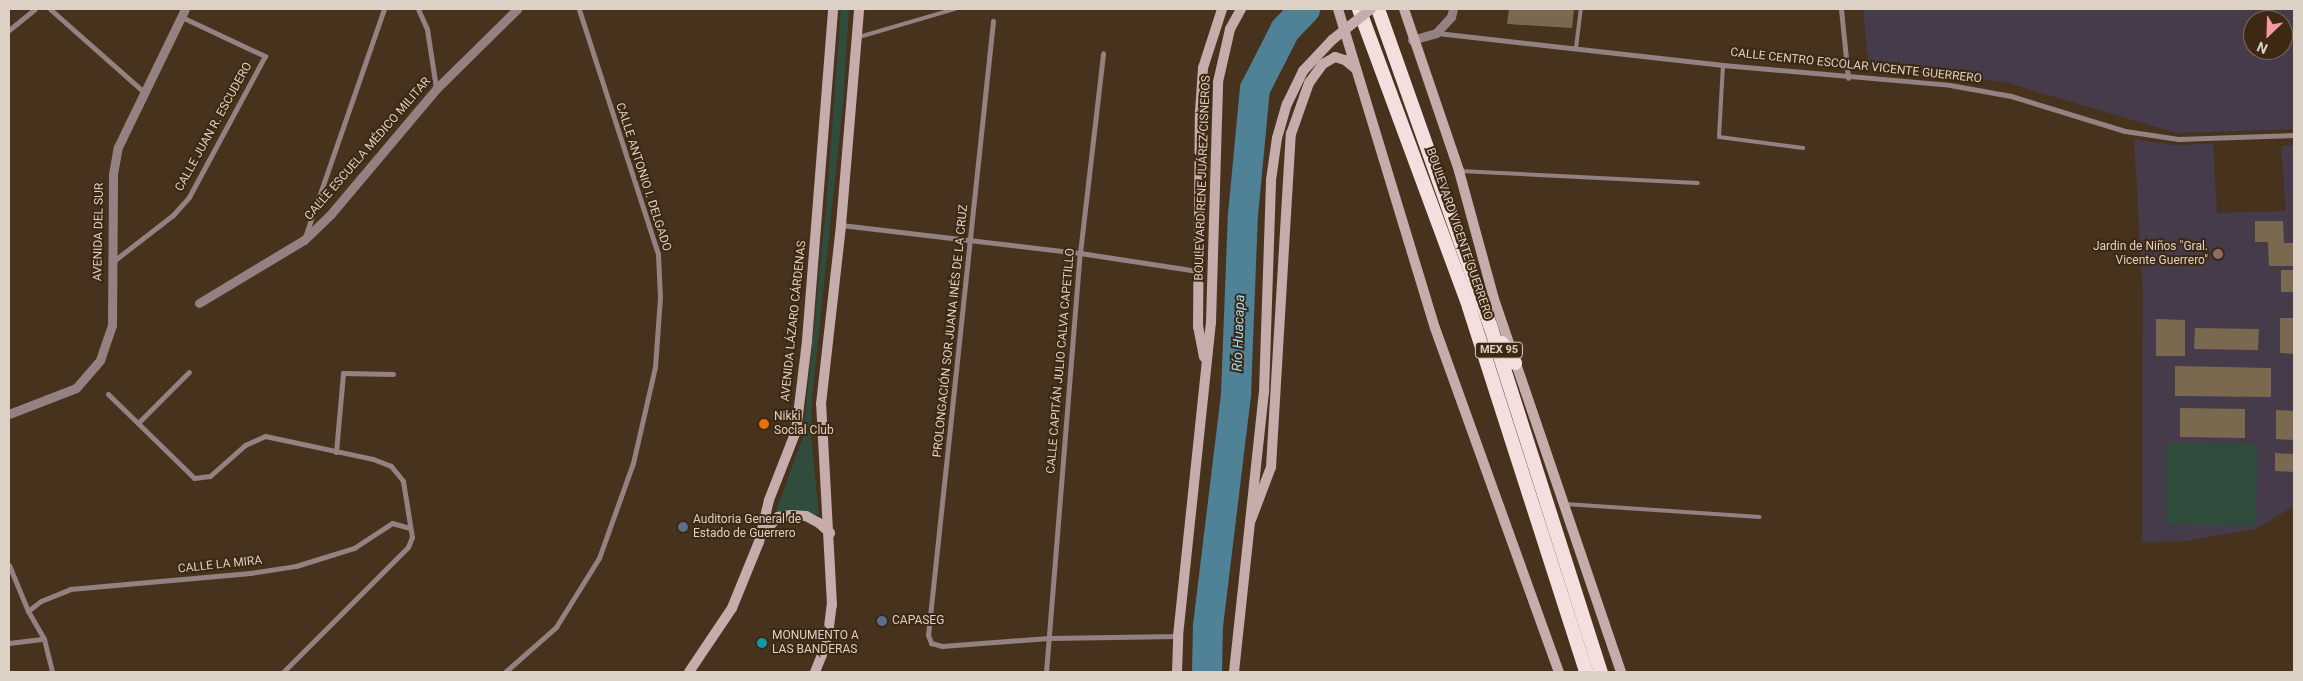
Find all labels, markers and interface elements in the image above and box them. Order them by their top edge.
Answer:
north arrow [2243,10,2293,60]
text: N [2255,38,2270,57]
street label: CALLE CENTRO ESCOLAR VICENTE GUERRERO [1730,46,1982,86]
street label: CALLE JUAN R. ESCUDERO [172,60,256,194]
street label: CALLE ESCUELA MÉDICO MILITAR [302,75,434,223]
street label: BOULEVARD RENE JUÁREZ CISNEROS [1192,75,1214,281]
street label: CALLE ANTONIO I. DELGADO [612,101,674,253]
street label: BOULEVARD VICENTE GUERRERO [1423,146,1495,322]
street label: AVENIDA DEL SUR [91,183,107,281]
street label: PROLONGACIÓN SOR JUANA INÉS DE LA CRUZ [931,204,971,458]
street label: AVENIDA LÁZARO CÁRDENAS [778,240,810,402]
place label: Jardin de Niños "Gral. Vicente Guerrero" [2093,240,2208,268]
street label: CALLE CAPITÁN JULIO CALVA CAPETILLO [1044,248,1078,474]
marker: Jardin de Niños "Gral. Vicente Guerrero" [2212,248,2224,260]
water label: Río Huacapa [1228,294,1248,372]
road number: MEX 95 [1474,342,1524,358]
place label: Nikki Social Club [774,410,834,438]
marker: Nikki Social Club [758,418,770,430]
place label: Auditoria General de Estado de Guerrero [693,513,801,541]
marker: Auditoria General de Estado de Guerrero [677,521,689,533]
street label: CALLE LA MIRA [177,553,263,577]
place label: CAPASEG [892,614,944,628]
marker: CAPASEG [876,615,888,627]
place label: MONUMENTO A LAS BANDERAS [772,629,859,657]
marker: MONUMENTO A LAS BANDERAS [756,637,768,649]

